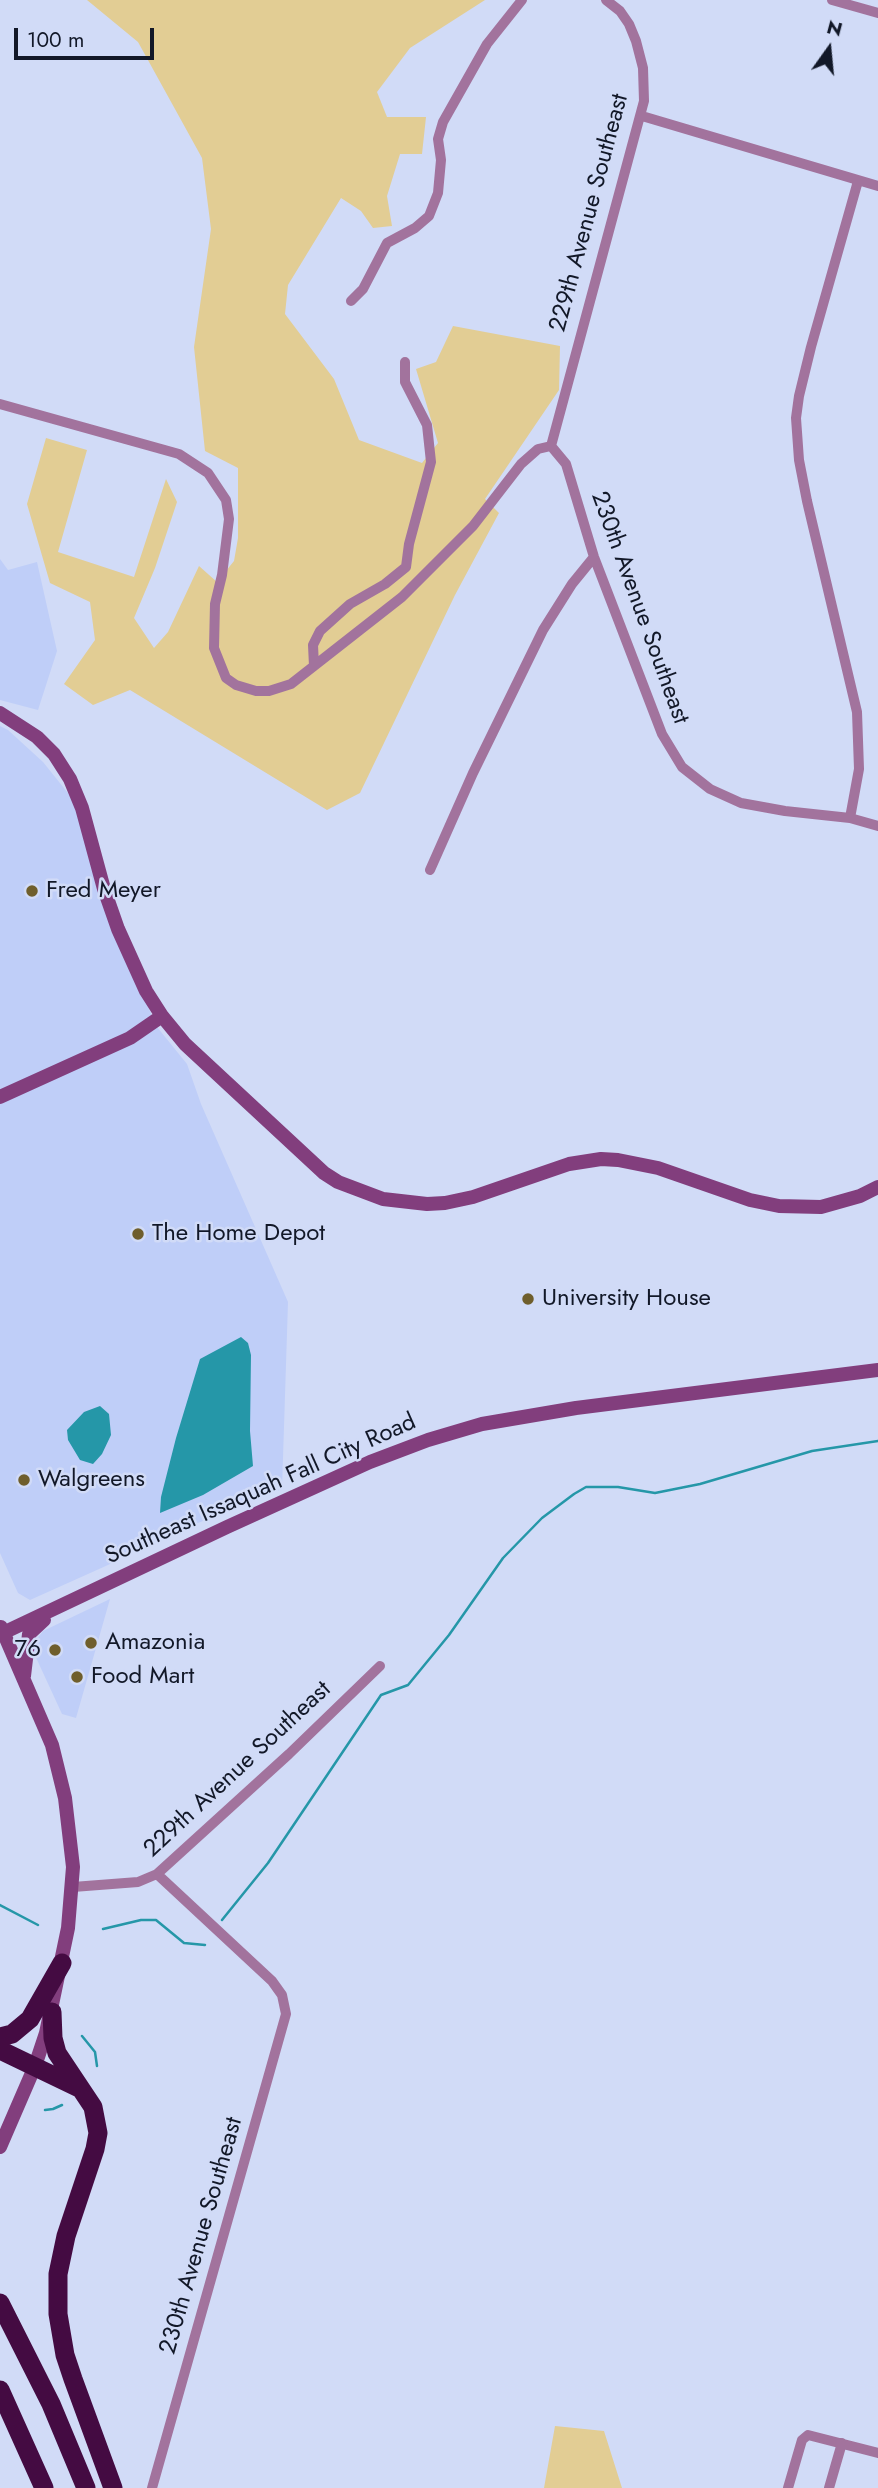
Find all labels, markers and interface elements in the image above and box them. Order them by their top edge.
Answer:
text: N [824,13,845,43]
scale bar [18,14,158,58]
north arrow [794,14,864,84]
text: 100 m [27,25,84,55]
street label: 229th Avenue Southeast [544,91,636,335]
street label: 230th Avenue Southeast [584,488,694,728]
place label: Fred Meyer [46,877,161,905]
marker: Fred Meyer [24,883,40,899]
place label: The Home Depot [152,1220,325,1248]
marker: The Home Depot [130,1226,146,1242]
place label: University House [542,1285,711,1313]
marker: University House [520,1291,536,1307]
street label: Southeast Issaquah Fall City Road [101,1408,421,1572]
place label: Walgreens [38,1466,145,1494]
marker: Walgreens [16,1472,32,1488]
place label: Amazonia [105,1629,205,1657]
marker: Amazonia [83,1635,99,1651]
place label: 76 [15,1636,41,1664]
marker: 76 [47,1642,63,1658]
place label: Food Mart [91,1663,194,1691]
marker: Food Mart [69,1669,85,1685]
street label: 229th Avenue Southeast [139,1676,337,1864]
street label: 230th Avenue Southeast [154,2114,250,2358]

